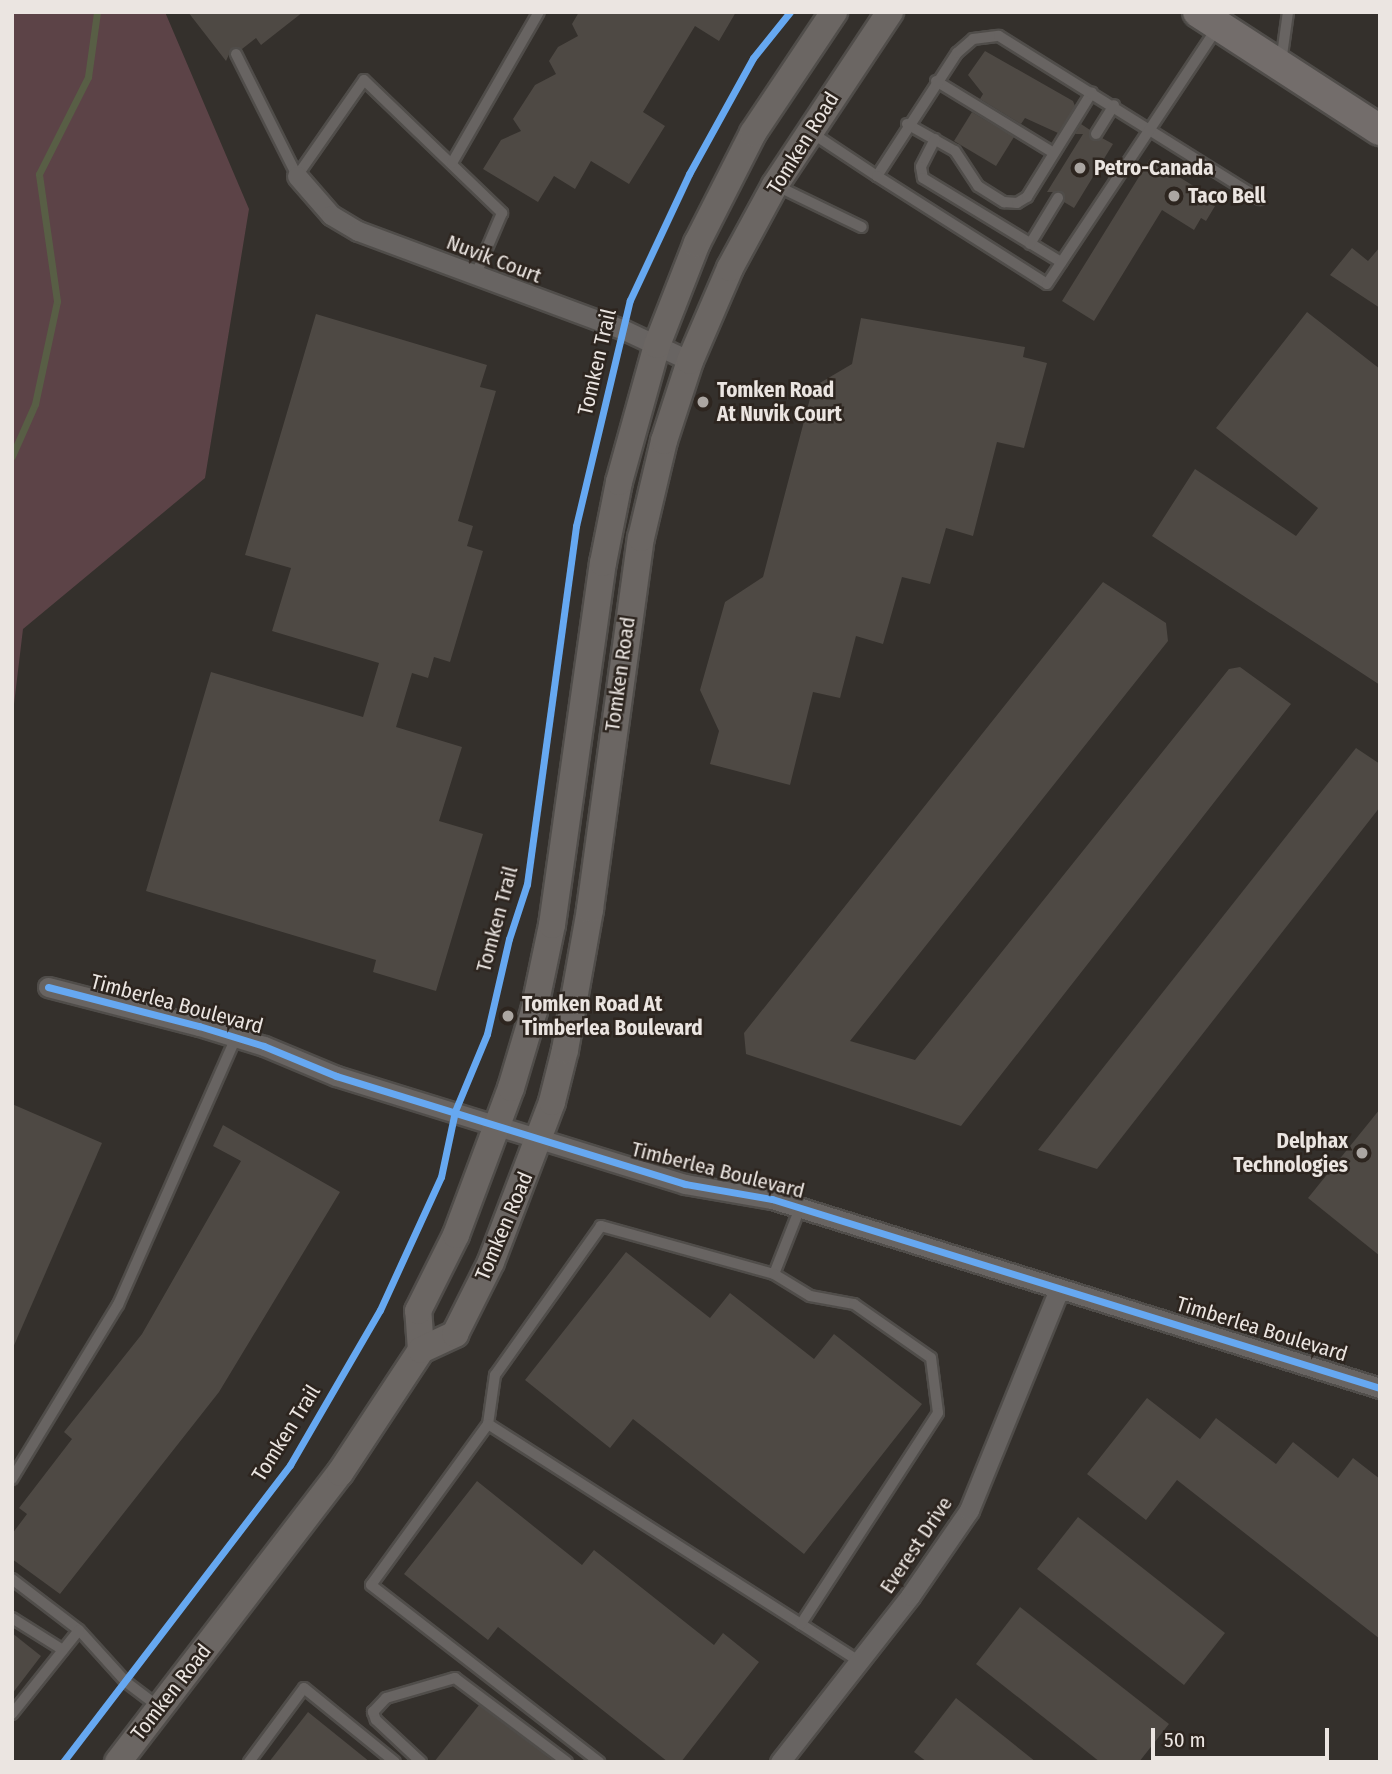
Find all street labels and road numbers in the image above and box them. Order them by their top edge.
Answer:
street label: Tomken Road [762,87,844,199]
street label: Nuvik Court [443,229,545,289]
street label: Tomken Trail [573,306,621,418]
street label: Tomken Road [600,615,640,733]
street label: Tomken Trail [471,863,523,975]
street label: Timberlea Boulevard [88,969,266,1039]
street label: Timberlea Boulevard [629,1136,807,1204]
street label: Tomken Road [470,1168,538,1284]
street label: Timberlea Boulevard [1173,1291,1351,1367]
street label: Tomken Trail [247,1380,325,1486]
street label: Everest Drive [874,1492,958,1598]
street label: Tomken Road [126,1639,216,1745]

